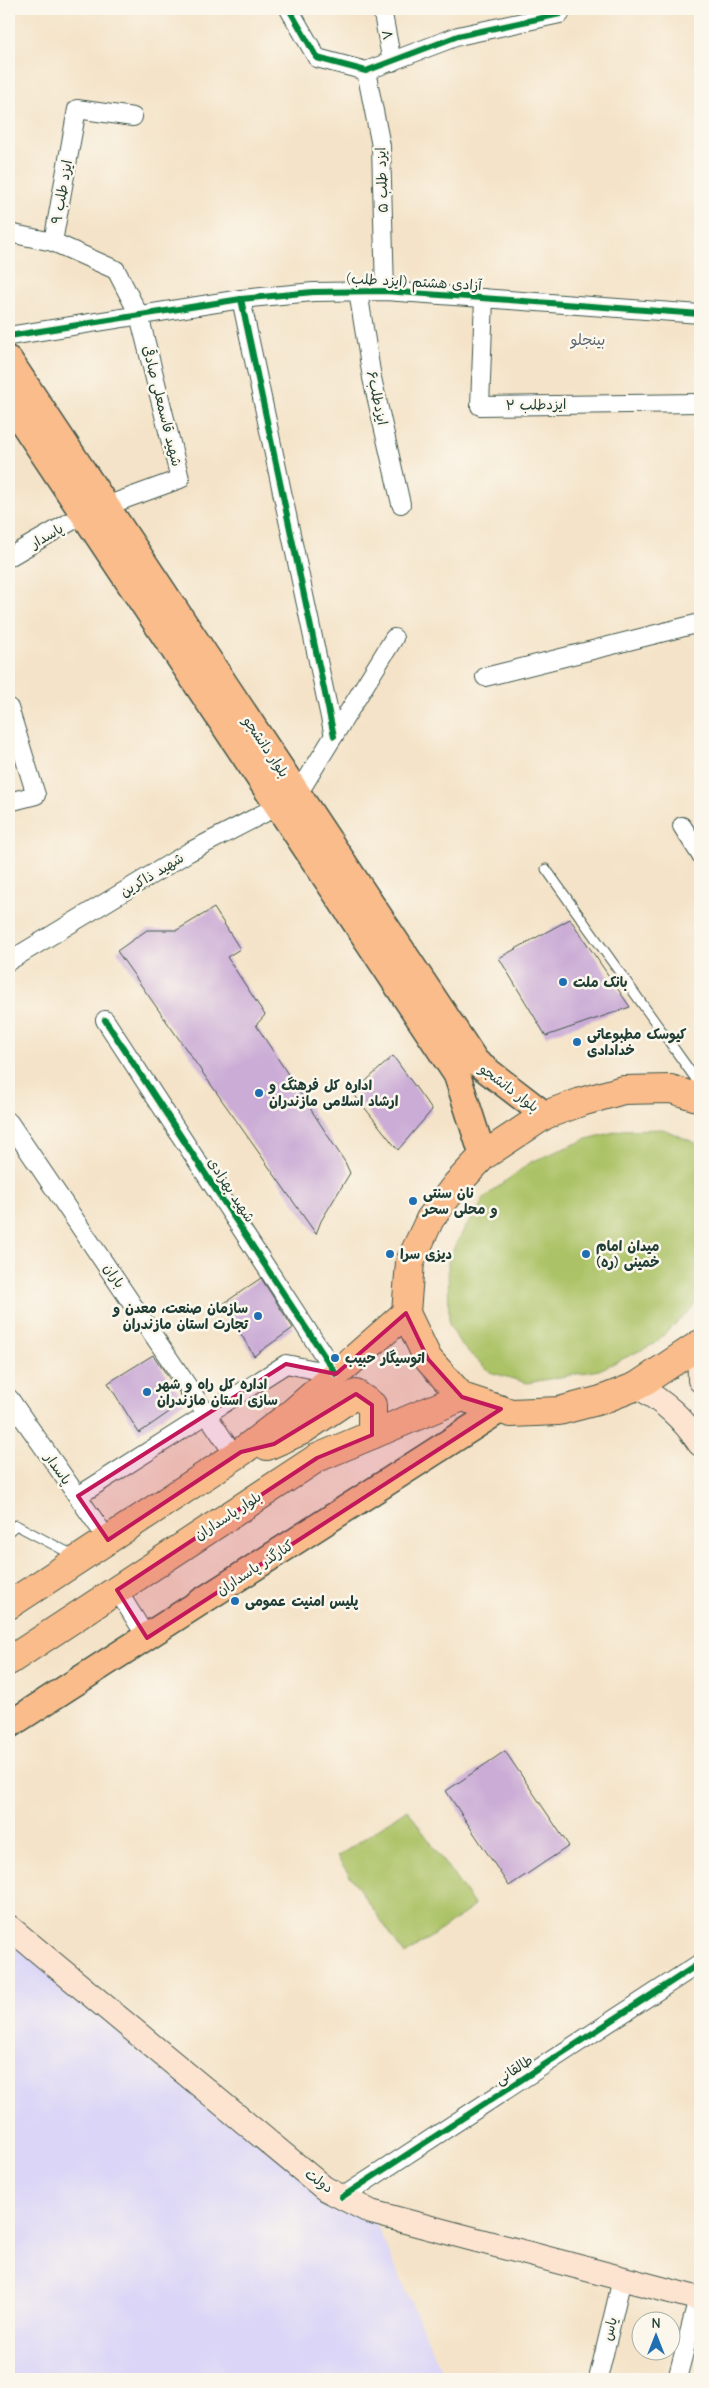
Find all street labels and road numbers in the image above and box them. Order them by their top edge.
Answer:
street label: ۸ [378,29,396,41]
street label: ايزد طلب ۵ [372,147,392,213]
street label: ایزد طلب ۹ [48,159,76,225]
street label: آزادی هشتم (ایزد طلب) [346,270,483,296]
street label: شهید قاسمعلی صادقی [139,344,185,468]
street label: ایزدطلب۶ [363,369,391,427]
street label: ایزدطلب ۲ [505,396,567,414]
street label: پاسدار [27,520,67,553]
street label: بلوار دانشجو [239,712,293,781]
street label: شهید ذاکرین [117,849,187,901]
street label: بلوار دانشجو [475,1060,542,1116]
street label: شهید بهزادی [204,1154,258,1226]
street label: باران [100,1261,128,1291]
street label: پاسدار [40,1449,75,1489]
street label: بلوار پاسداران [191,1488,265,1545]
street label: کنارگذر پاسداران [213,1537,297,1600]
street label: طالقانی [492,2052,536,2088]
street label: دولت [302,2165,336,2197]
street label: یاس [599,2315,621,2343]

